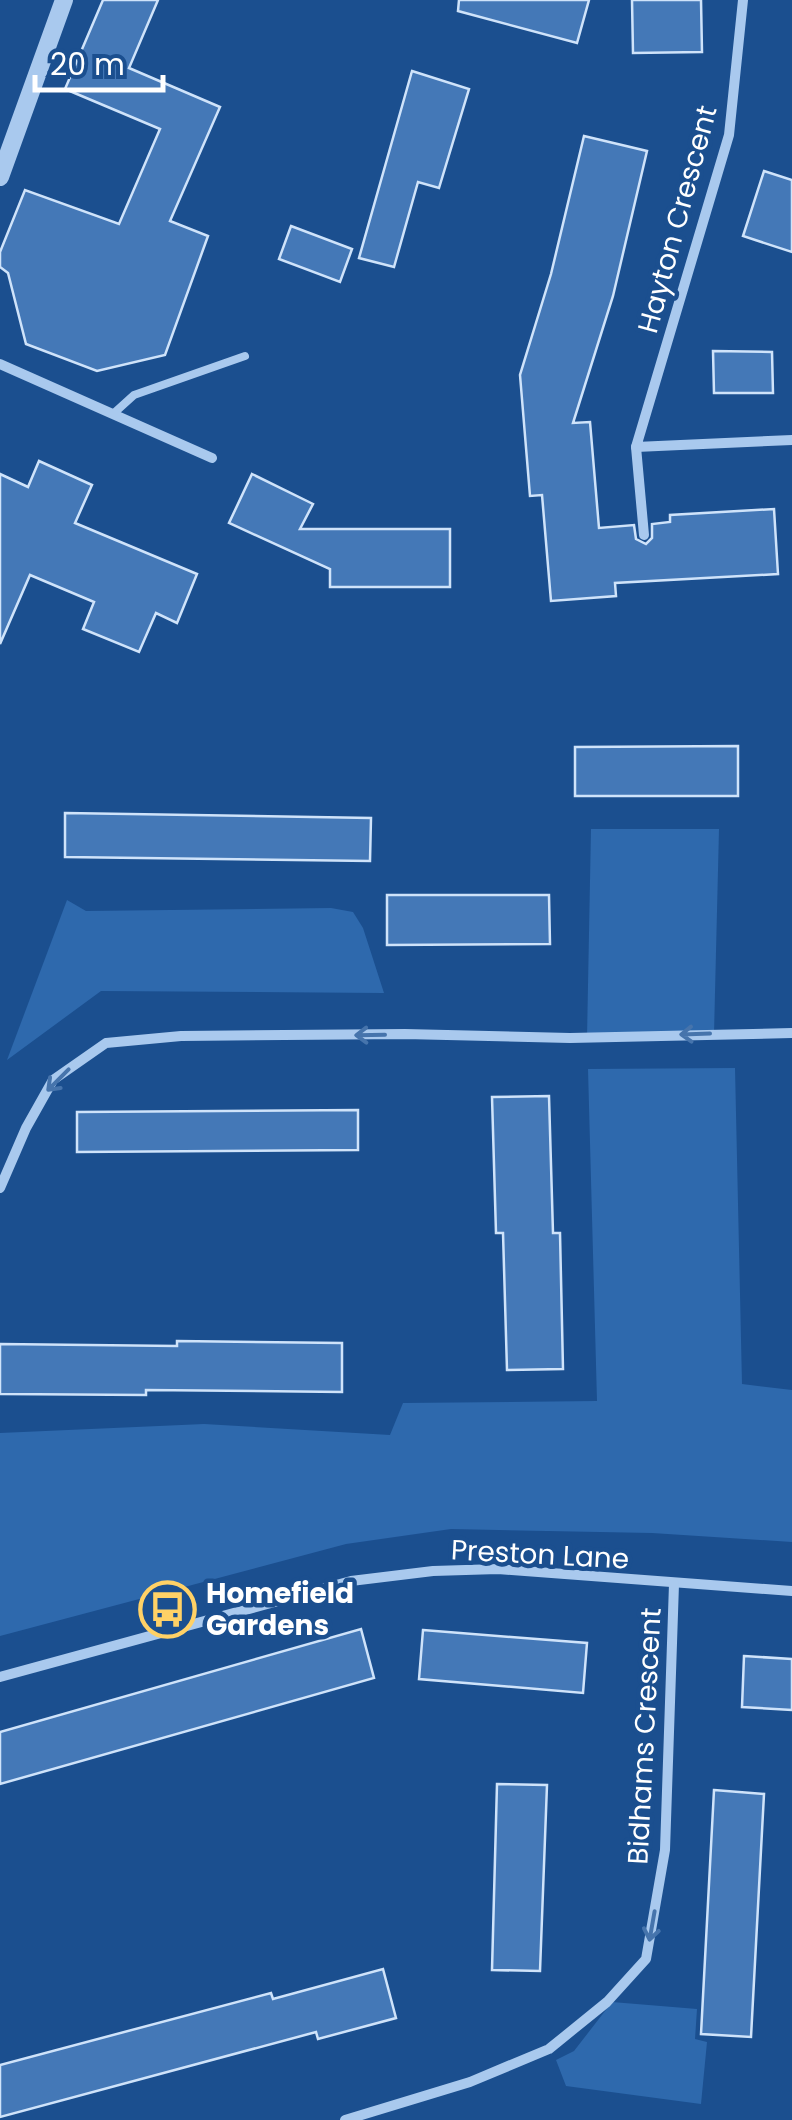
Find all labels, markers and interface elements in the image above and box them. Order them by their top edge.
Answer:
scale bar [35,30,162,92]
text: 20 m [50,43,125,86]
street label: Hayton Crescent [628,101,727,337]
one-way arrow [679,1025,711,1044]
one-way arrow [354,1026,386,1044]
one-way arrow [46,1067,71,1092]
street label: Preston Lane [450,1530,630,1579]
place label: Homefield Gardens [206,1574,354,1645]
bus stop icon: Homefield Gardens [137,1579,197,1639]
street label: Bidhams Crescent [618,1607,671,1866]
one-way arrow [642,1909,661,1941]

